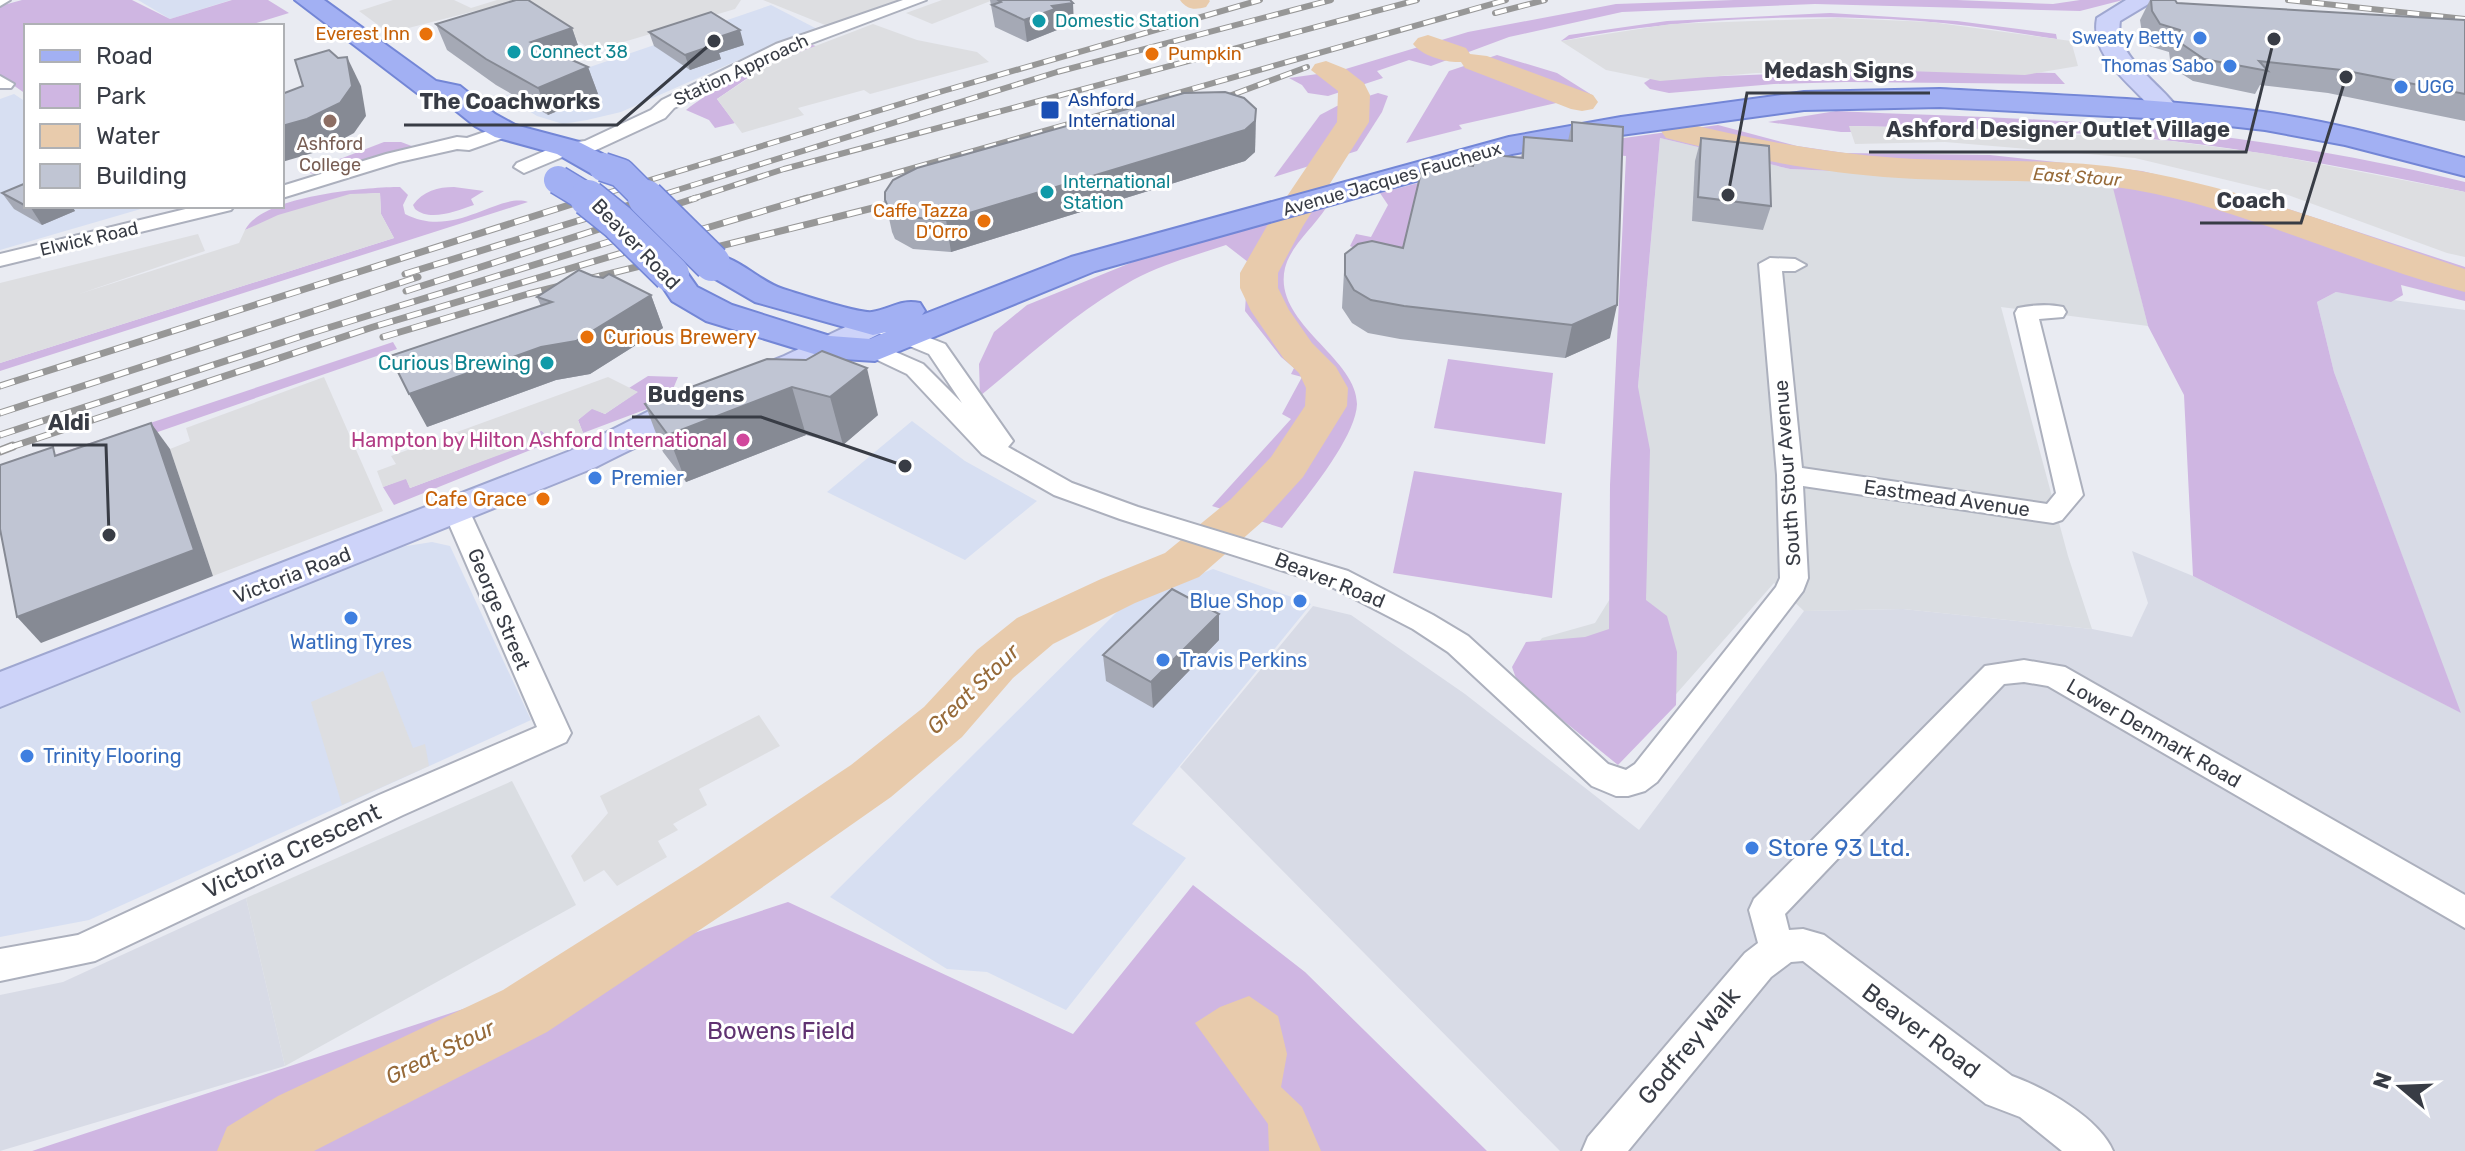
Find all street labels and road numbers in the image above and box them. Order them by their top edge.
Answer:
street label: Station Approach [670,29,812,111]
street label: Avenue Jacques Faucheux [1280,137,1504,221]
street label: Beaver Road [587,194,685,294]
street label: Elwick Road [38,217,140,261]
street label: South Stour Avenue [1769,379,1805,567]
street label: Eastmead Avenue [1862,474,2032,522]
street label: Victoria Road [230,542,354,608]
street label: George Street [463,545,535,673]
street label: Beaver Road [1271,547,1389,613]
street label: Lower Denmark Road [2063,673,2245,793]
street label: Victoria Crescent [199,798,385,904]
street label: Beaver Road [1857,978,1985,1084]
street label: Godfrey Walk [1632,981,1746,1110]

